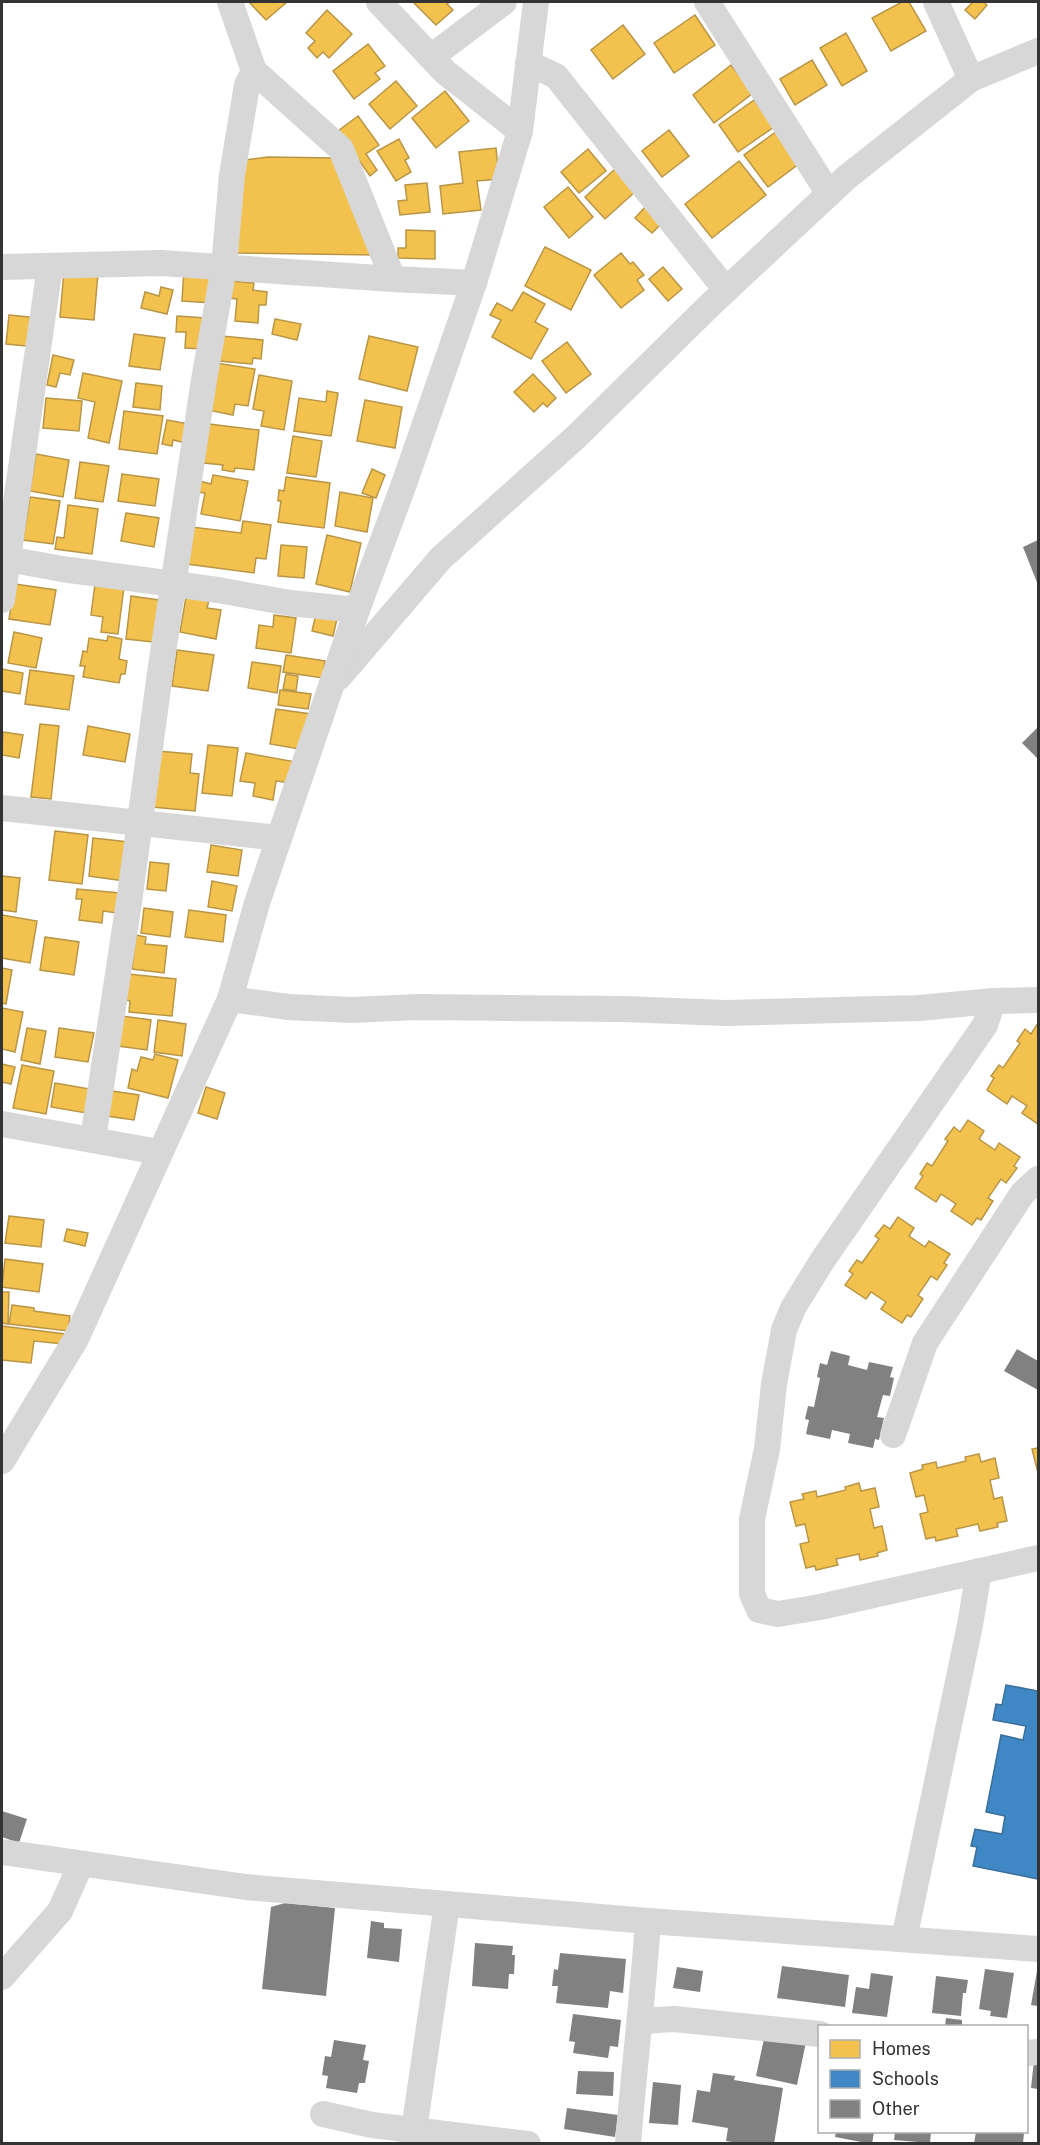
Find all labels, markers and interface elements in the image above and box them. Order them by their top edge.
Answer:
legend [818,2025,1028,2133]
text: Homes [872,2038,931,2059]
text: Schools [872,2068,939,2089]
text: Other [872,2098,920,2119]

